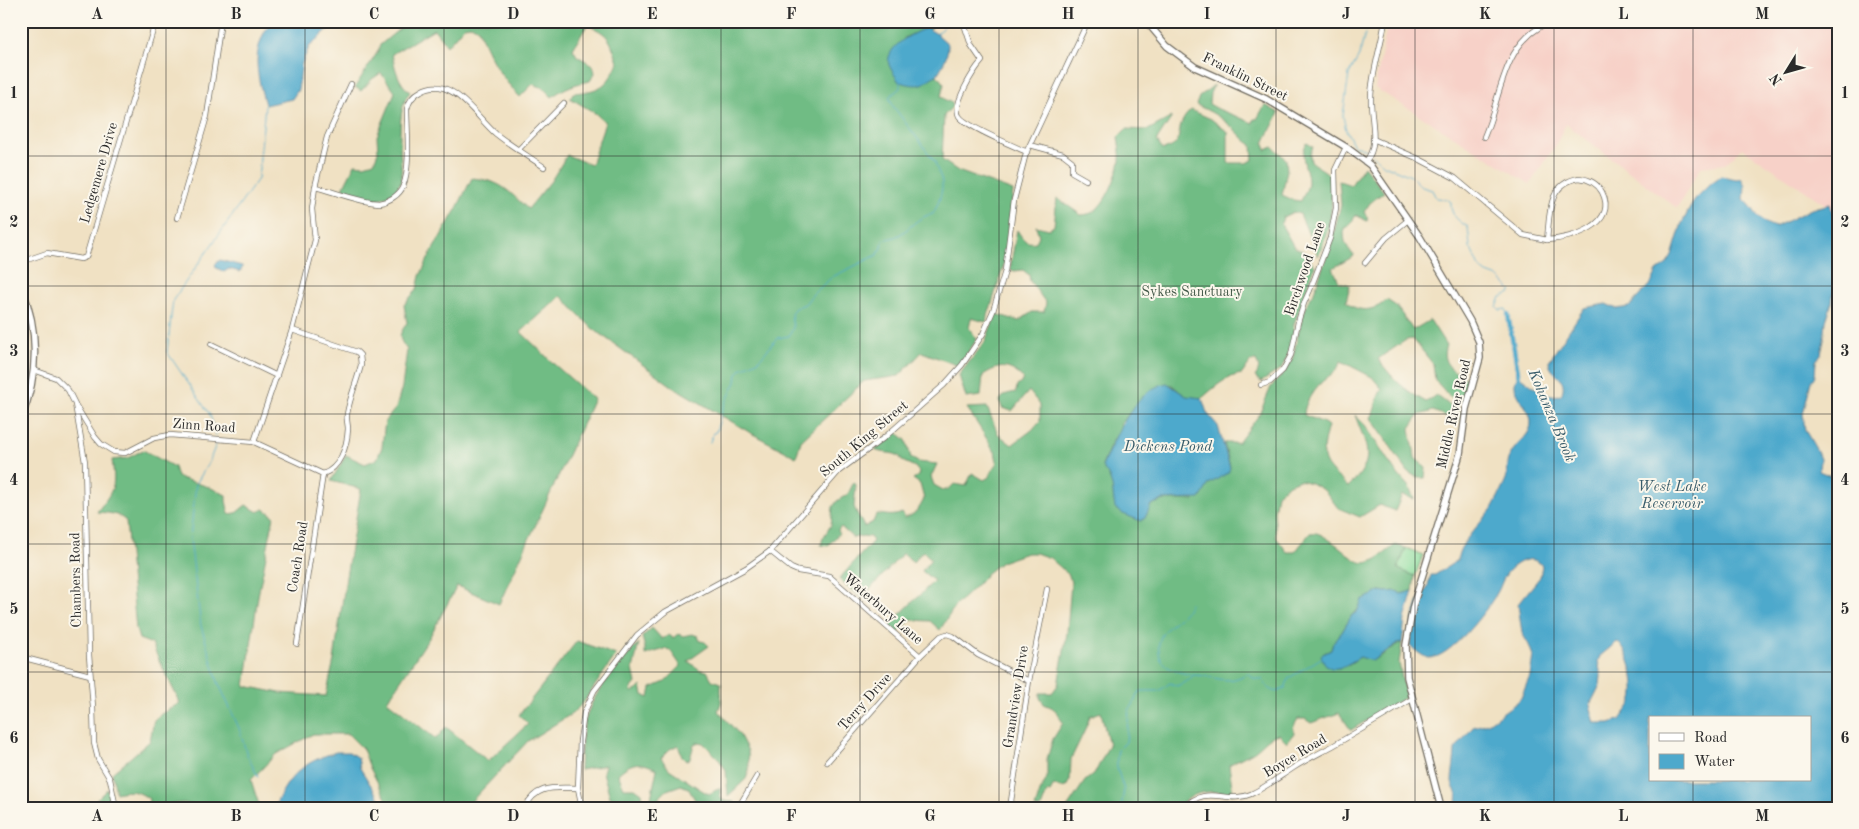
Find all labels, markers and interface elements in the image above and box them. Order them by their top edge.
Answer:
text: A [91,7,103,23]
text: B [230,7,242,23]
text: C [369,7,379,23]
text: D [507,7,519,23]
text: E [646,7,658,23]
text: F [786,7,797,23]
text: G [924,7,936,23]
text: H [1061,7,1075,23]
text: I [1203,7,1211,23]
text: J [1342,7,1351,23]
text: K [1479,7,1491,23]
text: L [1618,7,1629,23]
text: M [1755,7,1769,23]
north arrow [1762,48,1812,98]
street label: Franklin Street [1200,50,1290,104]
text: N [1767,70,1785,88]
text: 1 [9,86,19,102]
text: 1 [1840,86,1850,102]
street label: Ledgemere Drive [78,121,120,225]
text: 2 [9,215,19,231]
text: 2 [1840,215,1850,231]
street label: Birchwood Lane [1282,220,1328,318]
park label: Sykes Sanctuary [1141,285,1243,299]
text: 3 [9,344,19,360]
text: 3 [1840,344,1850,360]
street label: Middle River Road [1435,358,1473,470]
water label: Kohanza Brook [1524,366,1577,465]
street label: South King Street [817,398,911,480]
street label: Zinn Road [172,417,236,435]
water label: Dickens Pond [1123,440,1213,455]
text: 4 [9,473,19,489]
text: 4 [1840,473,1850,489]
water label: West Lake Reservoir [1637,480,1707,512]
street label: Coach Road [285,520,311,594]
street label: Chambers Road [68,532,84,628]
street label: Waterbury Lane [841,571,925,647]
text: 5 [9,602,19,618]
text: 5 [1840,602,1850,618]
street label: Grandview Drive [1001,645,1031,749]
street label: Terry Drive [836,671,894,733]
legend [1649,716,1812,782]
text: 6 [9,731,19,747]
text: Road [1694,731,1728,746]
text: 6 [1840,731,1850,747]
street label: Boyce Road [1261,732,1329,780]
text: Water [1694,755,1735,770]
text: A [91,809,103,825]
text: B [230,809,242,825]
text: C [369,809,379,825]
text: D [507,809,519,825]
text: E [646,809,658,825]
text: F [786,809,797,825]
text: G [924,809,936,825]
text: H [1061,809,1075,825]
text: I [1203,809,1211,825]
text: J [1342,809,1351,825]
text: K [1479,809,1491,825]
text: L [1618,809,1629,825]
text: M [1755,809,1769,825]

